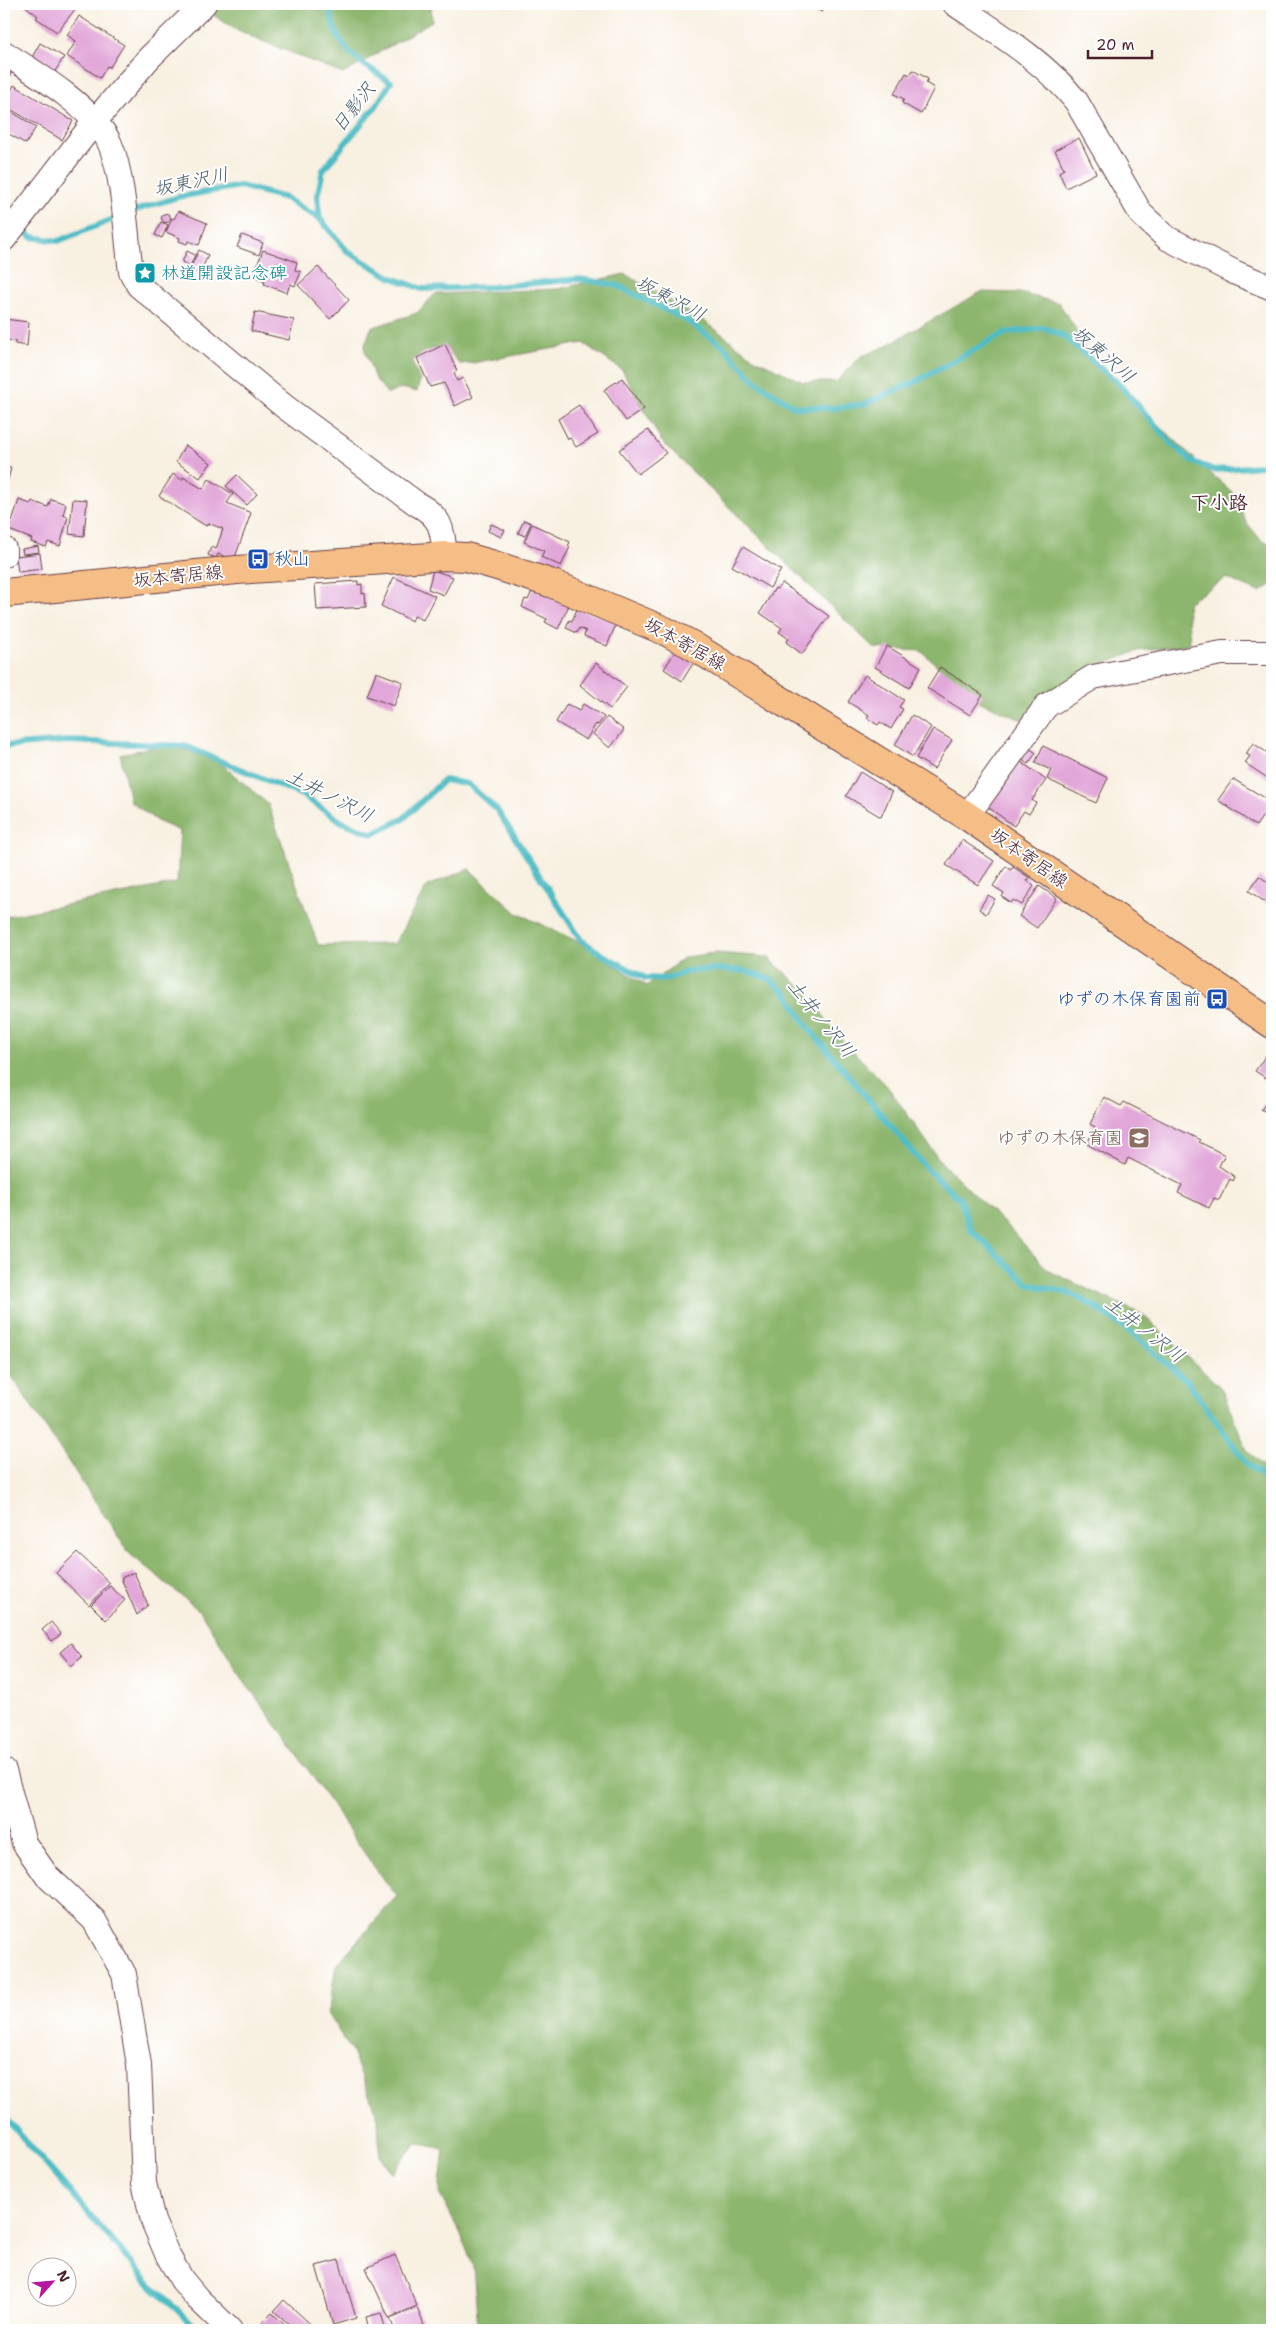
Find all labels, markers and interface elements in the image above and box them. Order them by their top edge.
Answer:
scale bar [1088,28,1152,60]
text: 20 m [1096,35,1135,55]
water label: 日影沢 [326,76,381,137]
water label: 坂東沢川 [151,161,231,202]
place icon: 林道開設記念碑 [133,261,157,285]
place label: 林道開設記念碑 [161,261,287,285]
water label: 坂東沢川 [631,270,710,327]
water label: 坂東沢川 [1067,320,1141,389]
district label: 下小路 [1190,490,1248,515]
bus stop icon: 秋山 [246,547,270,571]
place label: 秋山 [274,547,310,571]
street label: 坂本寄居線 [132,559,224,593]
street label: 坂本寄居線 [640,612,730,676]
water label: 土井ノ沢川 [282,763,378,828]
street label: 坂本寄居線 [985,822,1073,894]
water label: 土井ノ沢川 [782,974,861,1063]
place label: ゆずの木保育園前 [1057,987,1201,1011]
bus stop icon: ゆずの木保育園前 [1205,987,1229,1011]
place label: ゆずの木保育園 [997,1126,1123,1150]
school or university icon: ゆずの木保育園 [1127,1126,1151,1150]
water label: 土井ノ沢川 [1100,1290,1190,1368]
north arrow [28,2256,78,2306]
text: N [53,2267,74,2285]

